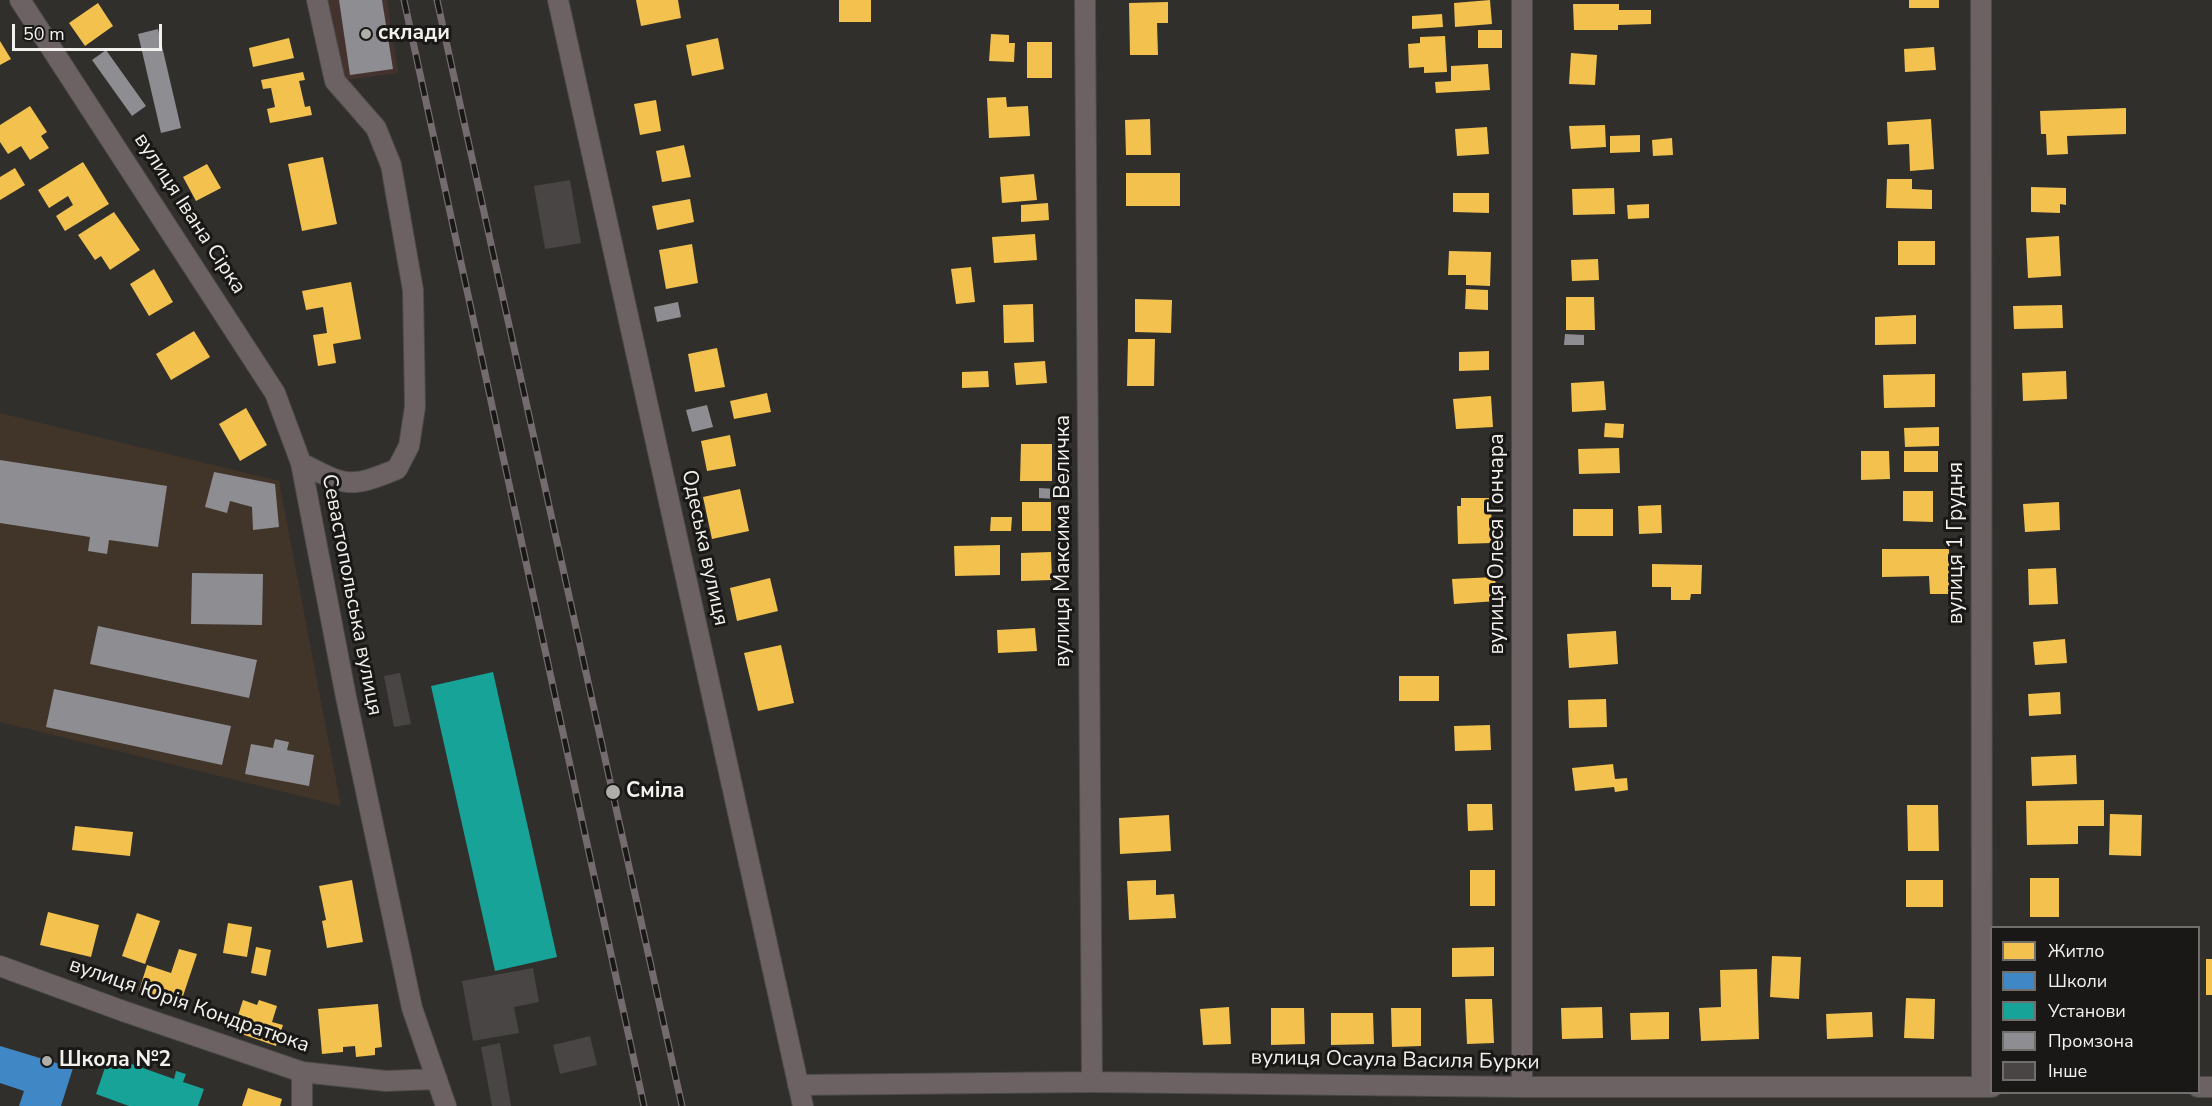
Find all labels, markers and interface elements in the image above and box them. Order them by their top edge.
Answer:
scale bar [15,12,165,50]
place label: склади [378,21,450,47]
text: 50 m [23,22,65,46]
marker: склади [359,27,373,41]
street label: вулиця Івана Сірка [128,129,250,299]
street label: вулиця Максима Величка [1051,415,1077,667]
street label: вулиця Олеся Гончара [1485,433,1511,655]
street label: вулиця 1 Грудня [1944,462,1970,624]
street label: Одеська вулиця [675,468,733,628]
street label: Севастопольська вулиця [315,472,387,718]
place label: Сміла [626,779,685,805]
marker: Сміла [604,783,622,801]
legend [1990,926,2200,1094]
text: Житло [2048,939,2104,963]
street label: вулиця Юрія Кондратюка [65,953,313,1059]
text: Школи [2048,969,2107,993]
text: Установи [2048,999,2126,1023]
text: Промзона [2048,1029,2134,1053]
street label: вулиця Осаула Василя Бурки [1250,1046,1540,1076]
place label: Школа №2 [59,1048,171,1074]
marker: Школа №2 [40,1054,54,1068]
text: Інше [2048,1059,2087,1083]

